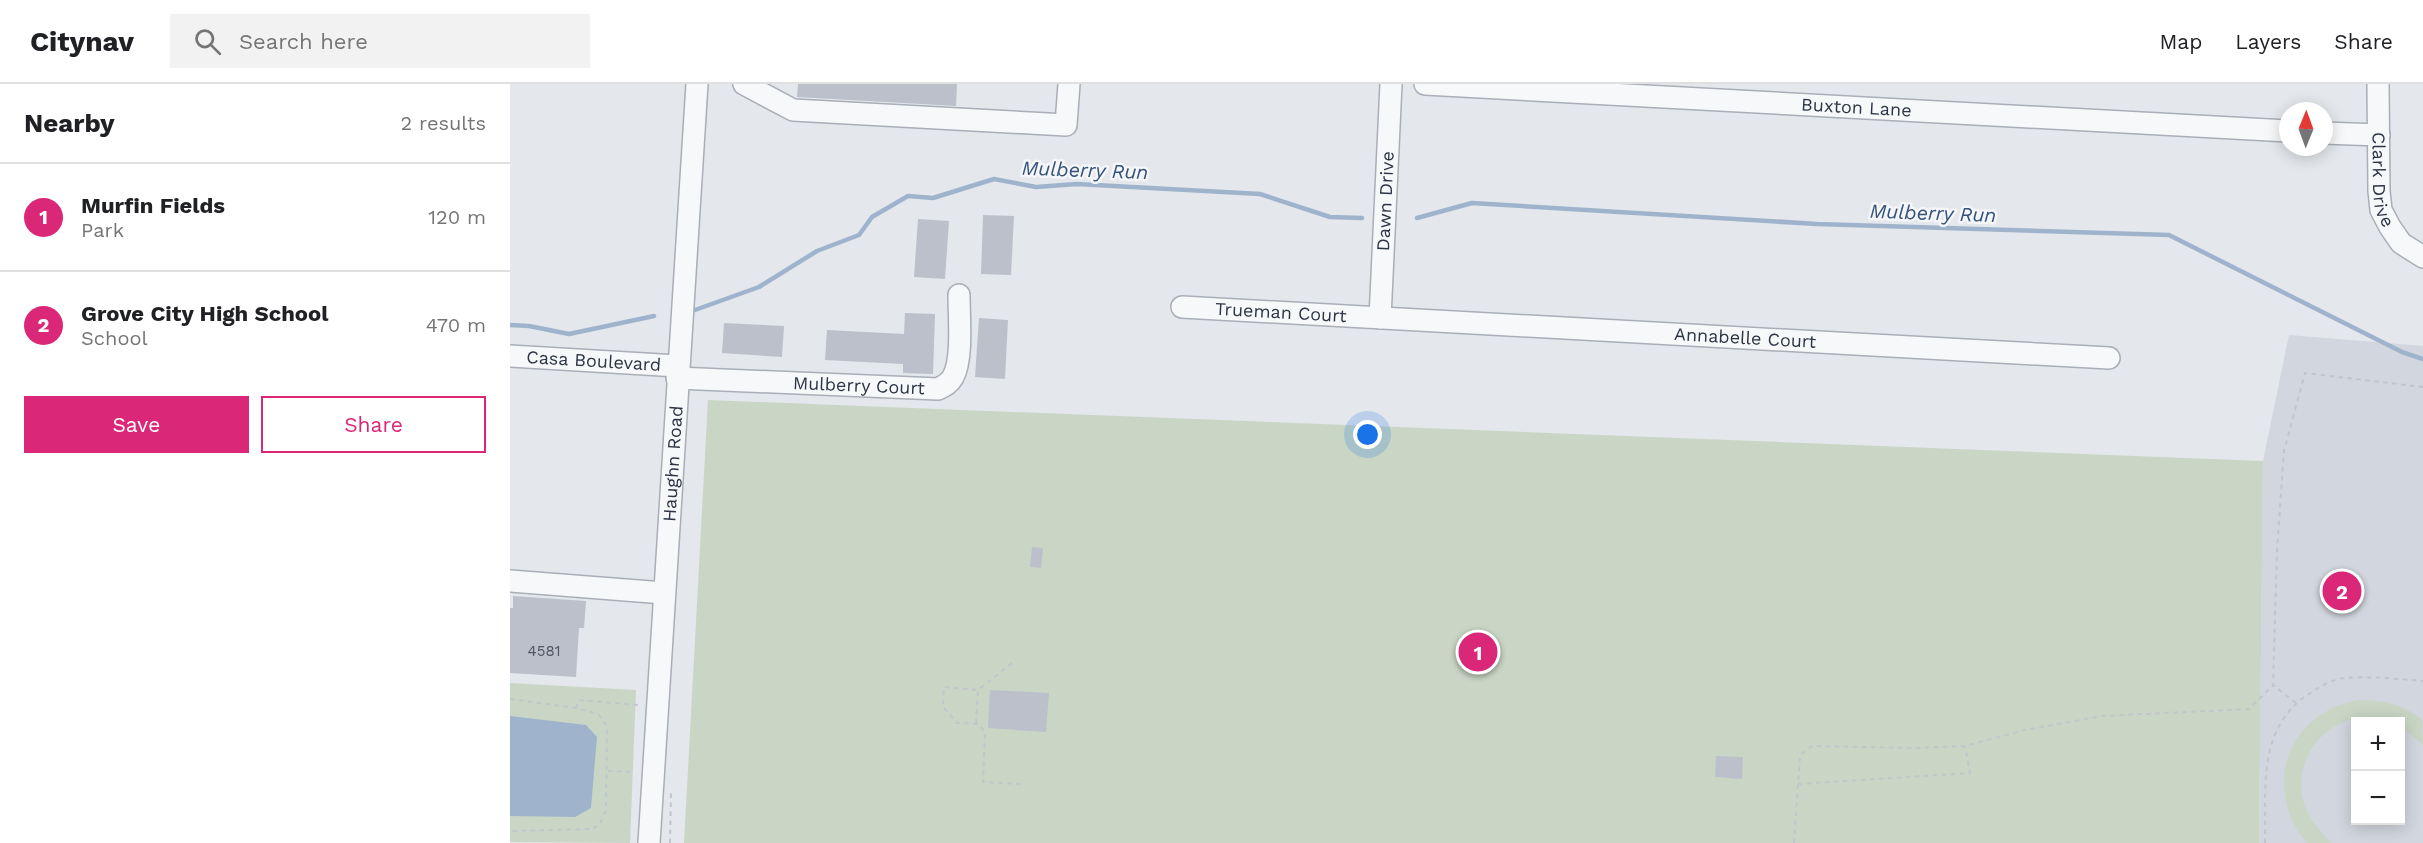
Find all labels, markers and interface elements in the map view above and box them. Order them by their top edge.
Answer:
search box [170,14,590,68]
text: Citynav [30,25,134,58]
icon: search [191,25,224,58]
text: Search here [239,29,368,54]
text: Map [2159,29,2202,54]
text: Layers [2235,29,2301,54]
text: Share [2334,29,2393,54]
street label: Buxton Lane [1801,93,1912,120]
north arrow [2279,102,2333,156]
text: Nearby [24,108,115,138]
text: 2 results [401,111,486,135]
street label: Clark Drive [2368,132,2399,231]
street label: Dawn Drive [1372,151,1398,252]
water label: Mulberry Run [1021,156,1149,184]
text: Murfin Fields [81,193,225,218]
water label: Mulberry Run [1869,199,1997,227]
text: 1 [39,205,48,229]
text: 120 m [428,205,486,229]
text: Park [81,218,124,242]
street label: Trueman Court [1215,298,1348,326]
text: Grove City High School [81,301,328,326]
text: 2 [38,313,49,337]
text: 470 m [426,313,486,337]
street label: Annabelle Court [1674,323,1817,352]
text: School [81,326,148,350]
street label: Casa Boulevard [526,346,662,375]
street label: Mulberry Court [793,372,926,398]
button: Save [24,396,249,453]
button: Share [261,396,486,453]
street label: Haughn Road [658,405,687,522]
your location [1353,420,1382,449]
pin: 2 [2322,568,2362,614]
pin: 1 [1458,630,1498,674]
house number: 4581 [528,642,561,660]
map controls [2351,717,2405,825]
button: + [2351,717,2405,771]
button: − [2351,771,2405,825]

